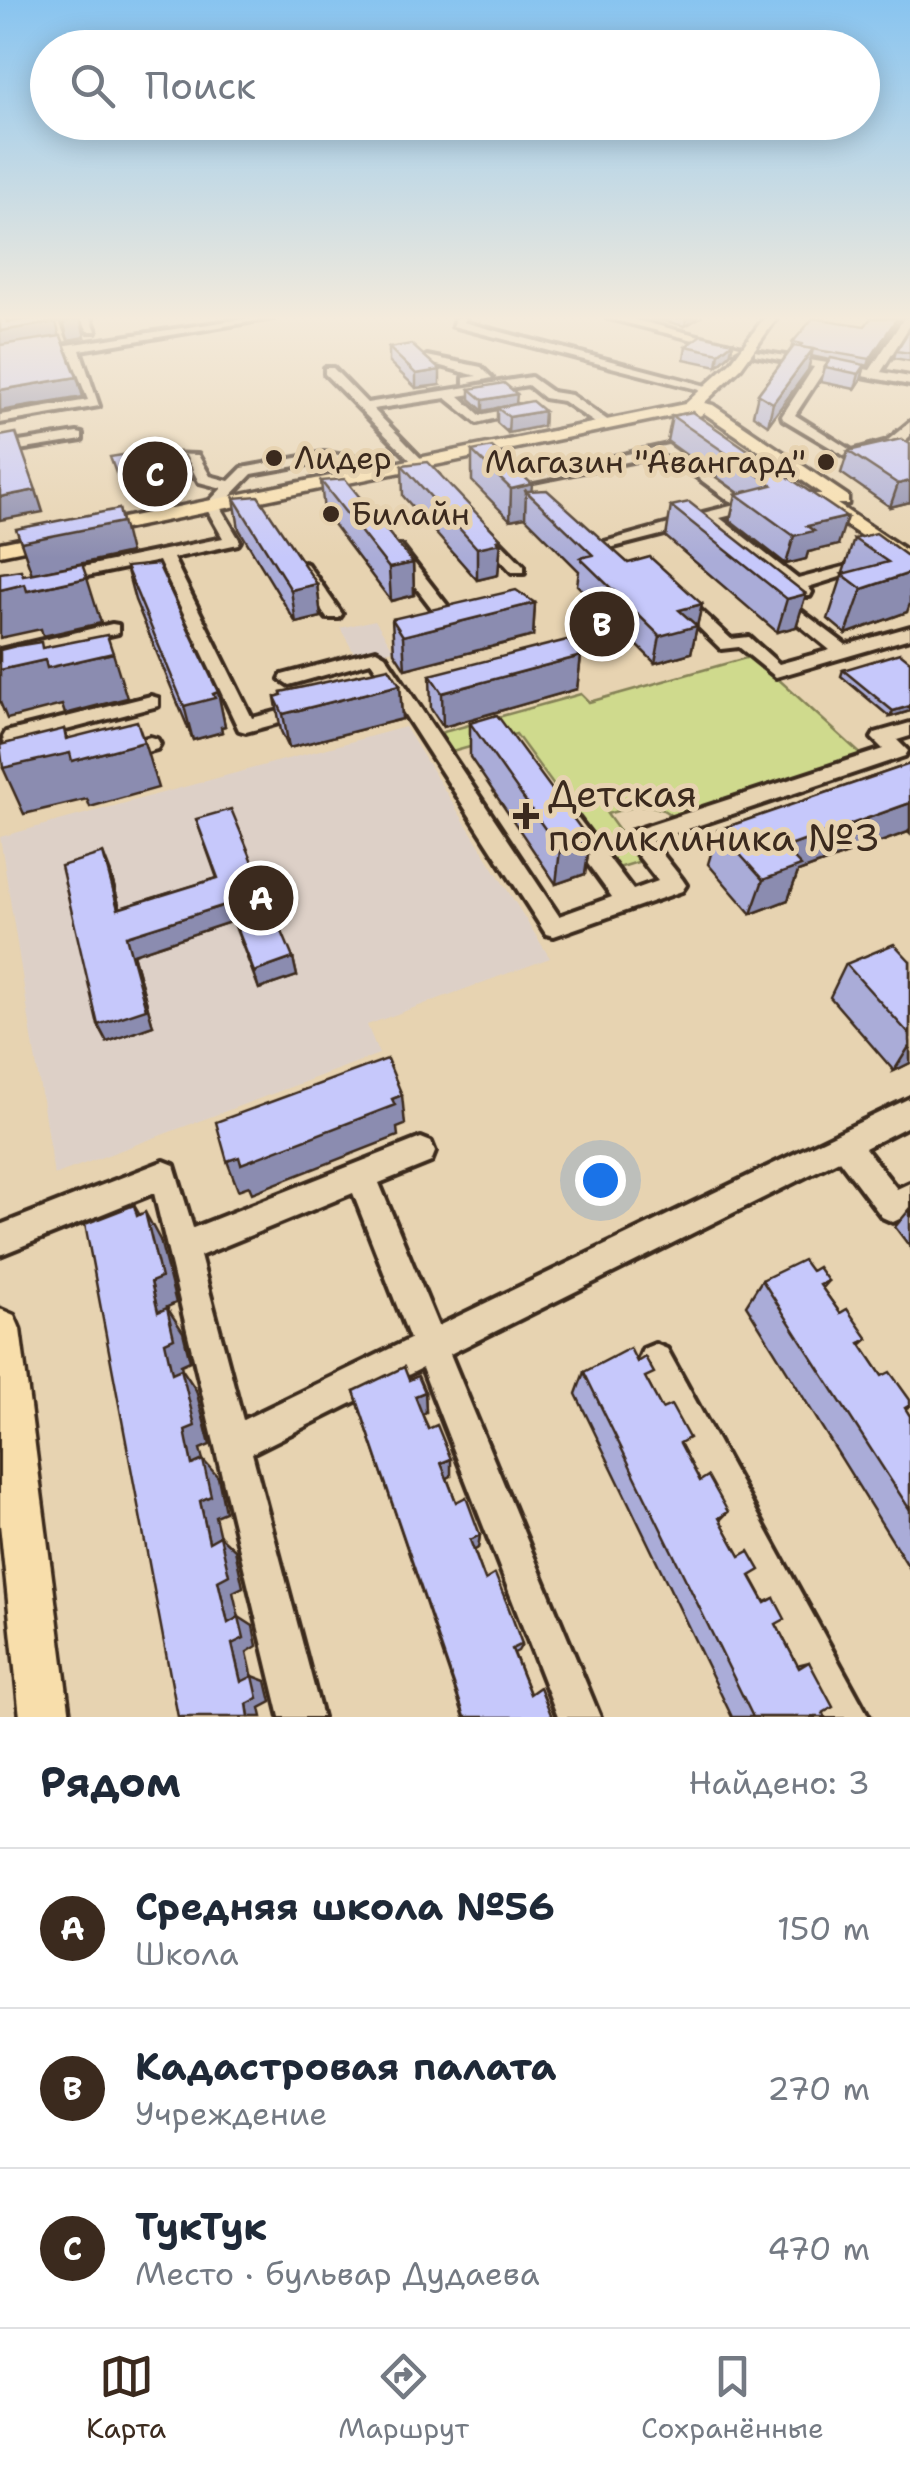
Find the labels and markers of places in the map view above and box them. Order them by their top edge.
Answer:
pin: C [122,436,188,512]
place label: Лидер [294,436,392,479]
place label: Магазин "Авангард" [485,440,806,483]
marker: Лидер [263,447,285,469]
marker: Магазин "Авангард" [815,451,837,473]
place label: Билайн [351,492,470,535]
marker: Билайн [320,503,342,525]
pin: B [570,586,634,662]
place label: Детская поликлиника №3 [548,768,880,863]
marker: Детская поликлиника №3 [513,803,539,829]
pin: A [228,860,294,936]

